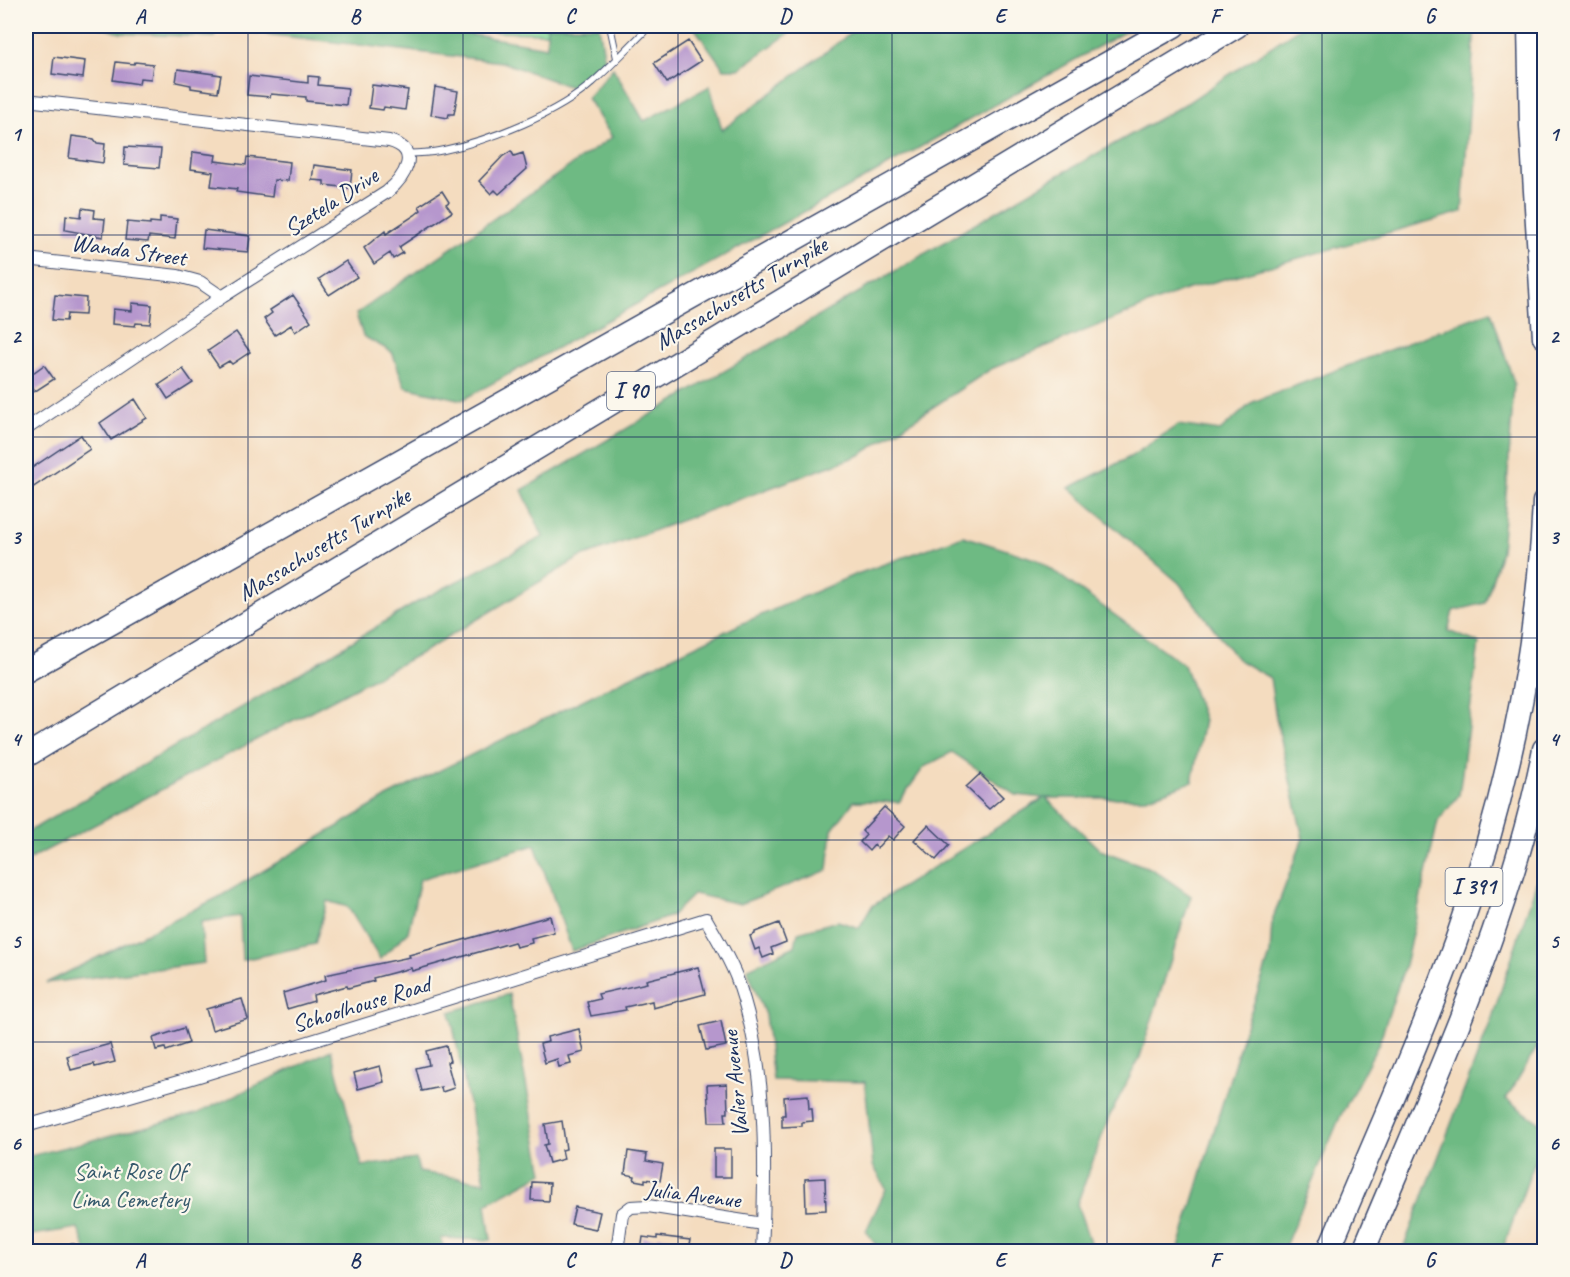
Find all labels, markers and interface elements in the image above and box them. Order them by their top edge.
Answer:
text: A [135,4,147,29]
text: B [350,4,362,29]
text: C [565,4,577,29]
text: D [779,4,793,29]
text: E [995,4,1009,29]
text: F [1210,4,1224,29]
text: G [1425,4,1438,29]
text: 1 [12,122,23,147]
text: 1 [1550,122,1561,147]
street label: Szetela Drive [278,159,385,243]
street label: Wanda Street [70,227,190,273]
street label: Massachusetts Turnpike [649,228,835,356]
text: 2 [12,324,23,349]
text: 2 [1550,324,1561,349]
road number: I 90 [607,372,655,410]
street label: Massachusetts Turnpike [232,479,418,607]
text: 3 [12,525,23,550]
text: 3 [1550,525,1561,550]
text: 4 [12,727,24,752]
text: 4 [1550,727,1562,752]
road number: I 391 [1446,868,1502,906]
text: 5 [12,929,23,954]
text: 5 [1550,929,1561,954]
street label: Schoolhouse Road [288,968,437,1039]
street label: Valier Avenue [714,1027,756,1139]
text: 6 [11,1131,22,1156]
text: 6 [1549,1131,1560,1156]
park label: Saint Rose Of Lima Cemetery [71,1156,191,1214]
street label: Julia Avenue [643,1173,744,1215]
text: A [135,1248,147,1273]
text: B [350,1248,362,1273]
text: C [565,1248,577,1273]
text: D [779,1248,793,1273]
text: E [995,1248,1009,1273]
text: F [1210,1248,1224,1273]
text: G [1425,1248,1438,1273]

